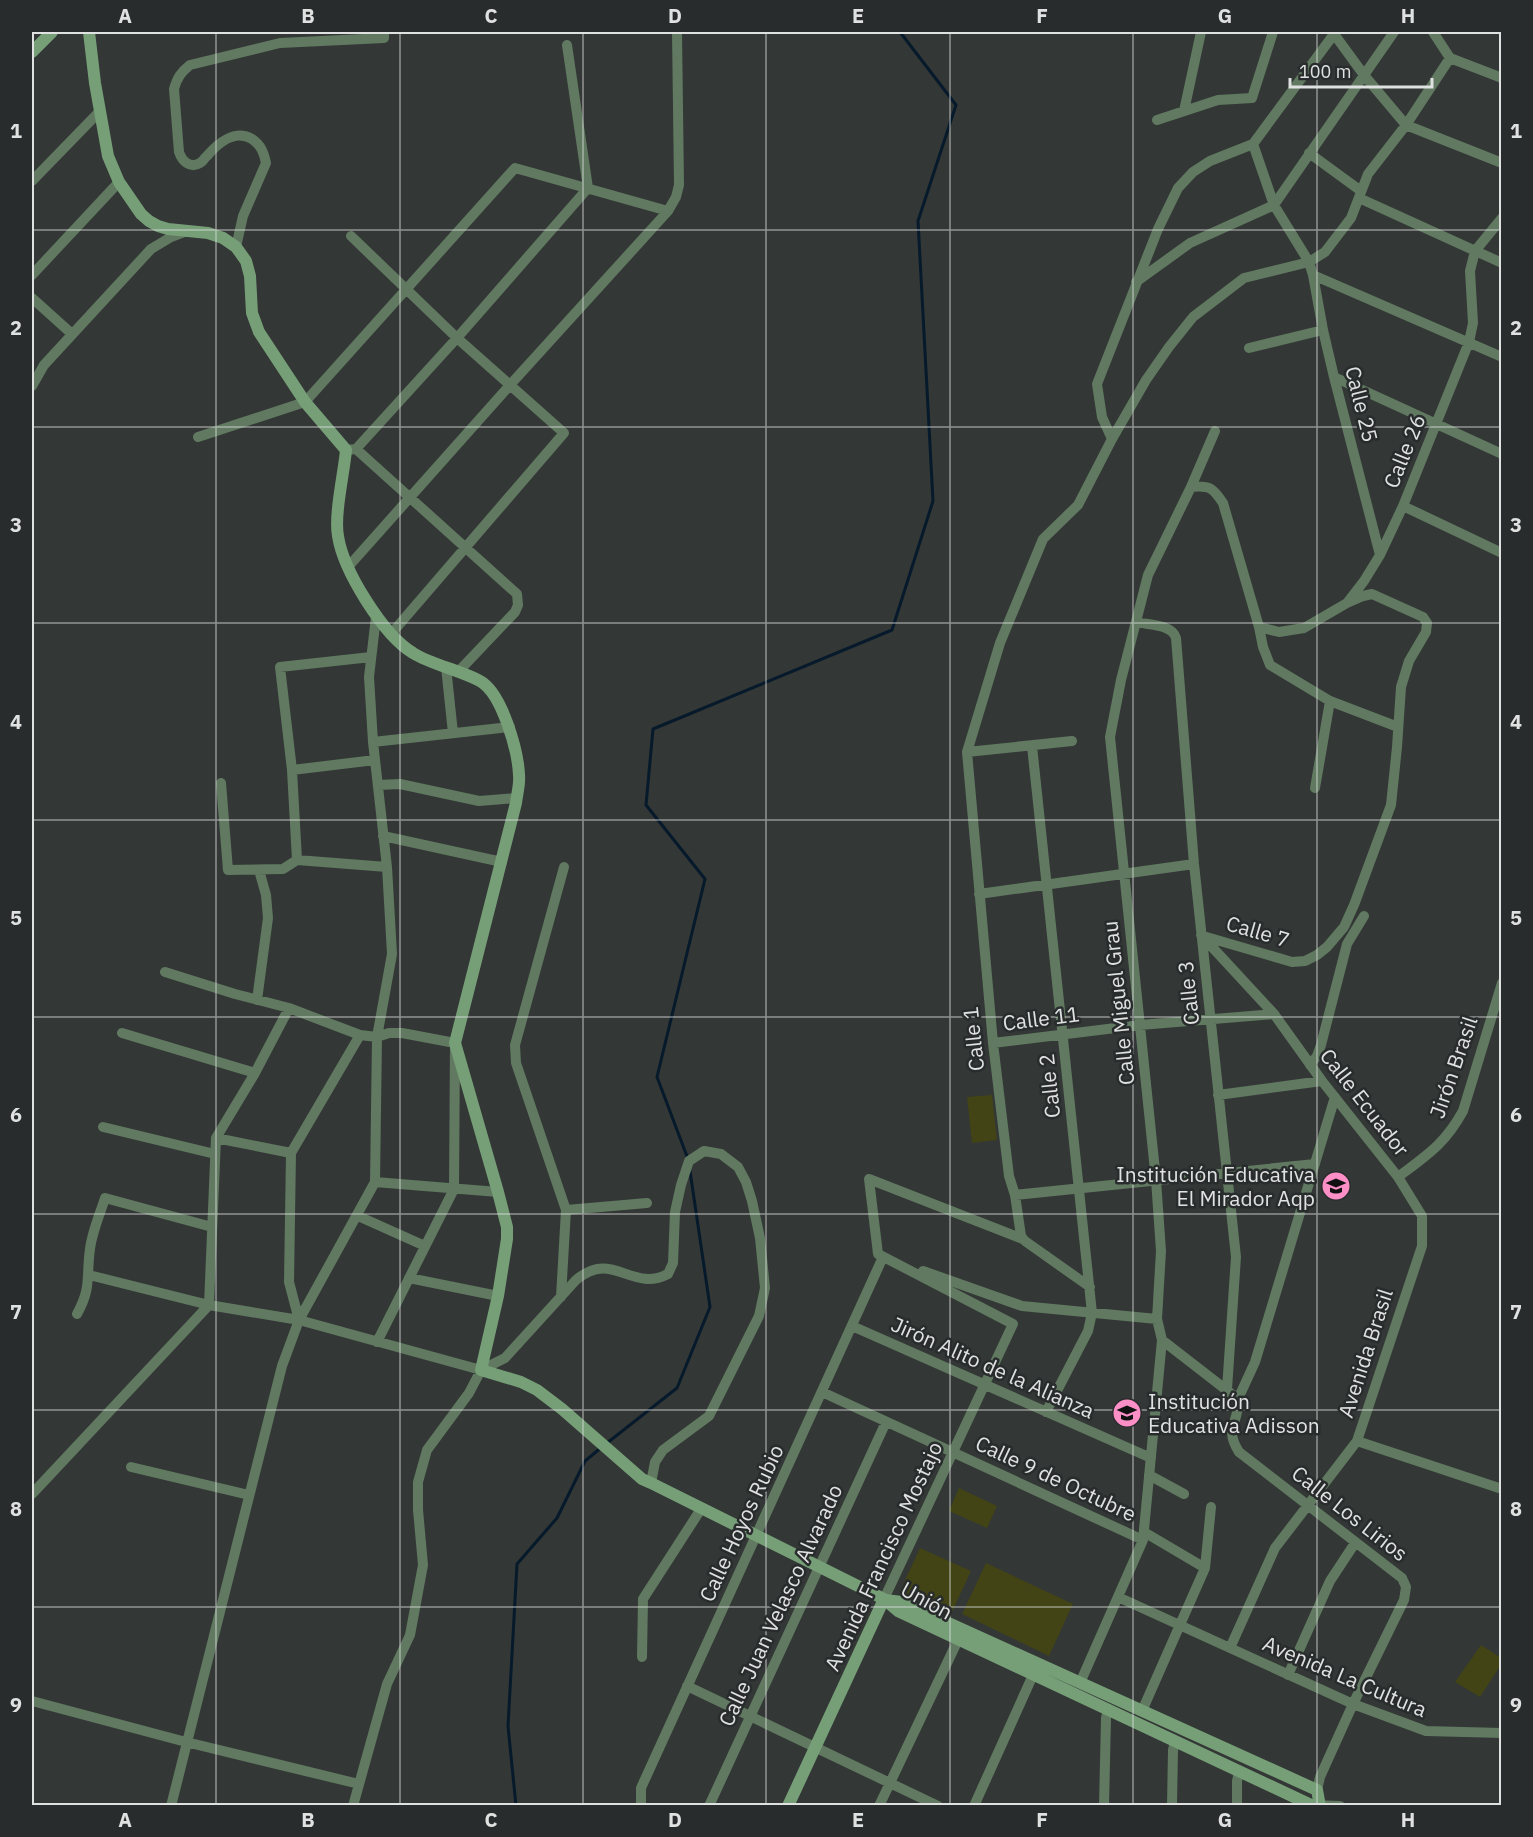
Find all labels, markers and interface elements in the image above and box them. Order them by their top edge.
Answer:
text: A [118,2,132,29]
text: B [301,2,315,29]
text: C [484,2,498,29]
text: D [668,2,682,29]
text: E [852,2,864,29]
text: F [1036,2,1048,29]
text: G [1218,2,1232,29]
text: H [1401,2,1415,29]
scale bar [1290,51,1432,89]
text: 100 m [1299,60,1351,83]
text: 1 [10,117,22,144]
text: 1 [1510,117,1522,144]
text: 2 [10,314,22,341]
text: 2 [1510,314,1522,341]
street label: Calle 25 [1339,363,1385,445]
street label: Calle 26 [1377,410,1431,492]
text: 3 [10,511,22,538]
text: 3 [1510,511,1522,538]
text: 4 [10,708,22,735]
text: 4 [1510,708,1522,735]
text: 5 [10,904,22,931]
text: 5 [1510,904,1522,931]
street label: Calle 7 [1223,909,1293,953]
street label: Calle Miguel Grau [1095,920,1141,1086]
street label: Calle 3 [1171,959,1205,1027]
street label: Calle 11 [1001,999,1081,1037]
street label: Calle 1 [956,1005,990,1073]
street label: Jirón Brasil [1423,1012,1484,1122]
street label: Calle Ecuador [1314,1042,1416,1162]
street label: Calle 2 [1032,1052,1066,1120]
text: 6 [10,1101,22,1128]
text: 6 [1510,1101,1522,1128]
place label: Institución Educativa El Mirador Aqp [1116,1160,1315,1212]
school or university icon: Institución Educativa El Mirador Aqp [1320,1170,1352,1202]
street label: Avenida Brasil [1331,1285,1399,1421]
text: 7 [10,1298,22,1325]
text: 7 [1510,1298,1522,1325]
street label: Jirón Alito de la Alianza [887,1310,1099,1424]
place label: Institución Educativa Adisson [1148,1387,1320,1439]
school or university icon: Institución Educativa Adisson [1111,1397,1143,1429]
street label: Calle 9 de Octubre [971,1428,1141,1528]
street label: Avenida Francisco Mostajo [817,1437,949,1675]
street label: Calle Hoyos Rubio [692,1440,790,1606]
street label: Calle Los Lirios [1286,1459,1414,1567]
street label: Calle Juan Velasco Alvarado [712,1480,848,1730]
text: 8 [10,1495,22,1522]
text: 8 [1510,1495,1522,1522]
street label: Unión [896,1574,958,1626]
street label: Avenida La Cultura [1259,1629,1431,1723]
text: 9 [10,1691,22,1718]
text: 9 [1510,1691,1522,1718]
text: A [118,1806,132,1833]
text: B [301,1806,315,1833]
text: C [484,1806,498,1833]
text: D [668,1806,682,1833]
text: E [852,1806,864,1833]
text: F [1036,1806,1048,1833]
text: G [1218,1806,1232,1833]
text: H [1401,1806,1415,1833]

